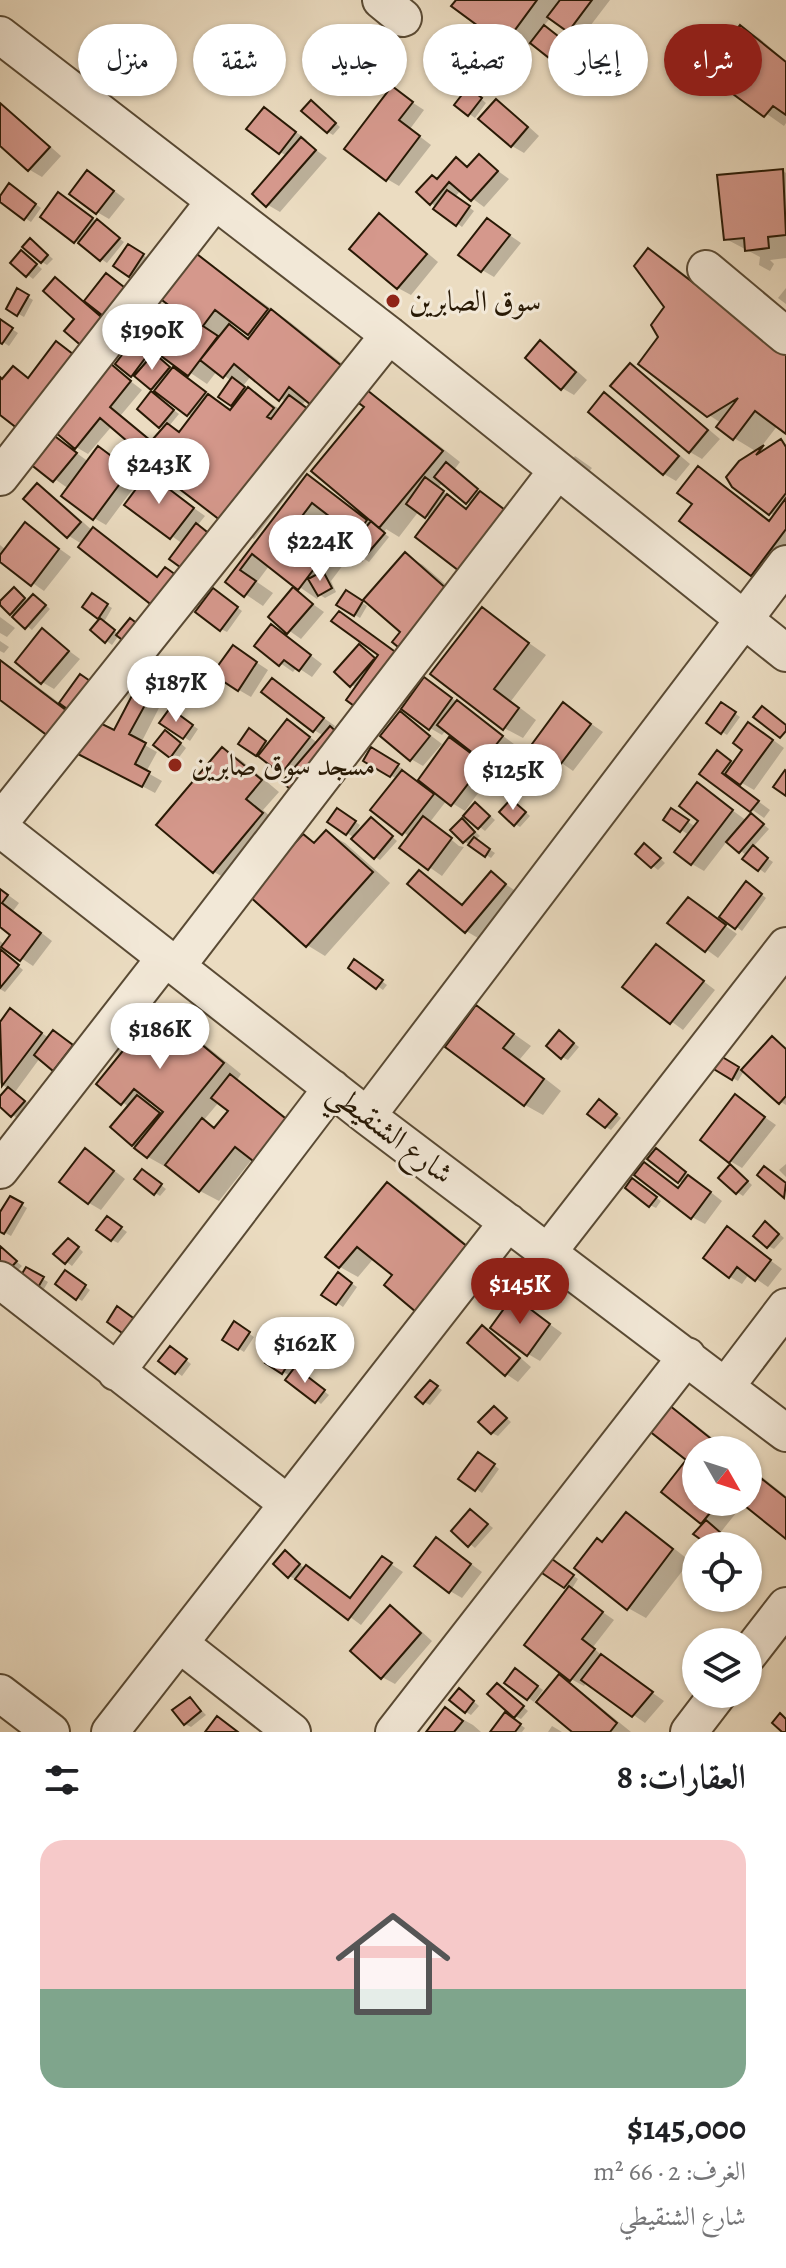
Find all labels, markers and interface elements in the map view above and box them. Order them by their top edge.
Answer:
chip: منزل [78,24,177,96]
chip: شقة [193,24,286,96]
chip: جديد [302,24,407,96]
chip: تصفية [423,24,532,96]
chip: إيجار [548,24,648,96]
chip: شراء [664,24,762,96]
place label: سوق الصابرين [409,281,541,321]
marker: سوق الصابرين [384,292,402,310]
pin: $190K [96,304,208,372]
text: $190K [120,312,184,347]
pin: $243K [103,438,215,506]
text: $243K [126,446,192,481]
pin: $224K [264,515,376,583]
text: $224K [287,523,353,558]
pin: $187K [120,656,232,724]
text: $187K [145,664,207,699]
pin: $125K [457,744,569,812]
place label: مسجد سوق صابرين [191,745,376,785]
text: $125K [482,752,544,787]
marker: مسجد سوق صابرين [166,756,184,774]
pin: $186K [104,1003,216,1071]
text: $186K [128,1011,192,1046]
street label: شارع الشنقيطي [315,1073,462,1200]
pin: $145K [464,1258,576,1326]
text: $145K [489,1266,551,1301]
pin: $162K [249,1317,361,1385]
text: $162K [273,1325,337,1360]
north arrow [682,1436,762,1516]
map controls [682,1436,762,1708]
button: locate [682,1532,762,1612]
button: layers [682,1628,762,1708]
text: العقارات: 8 [617,1753,746,1800]
icon: filters [40,1758,84,1802]
icon: home [321,1892,465,2036]
text: $145,000 [627,2104,746,2151]
text: الغرف: 2 · 66 m² [593,2154,746,2189]
text: شارع الشنقيطي [619,2199,746,2234]

